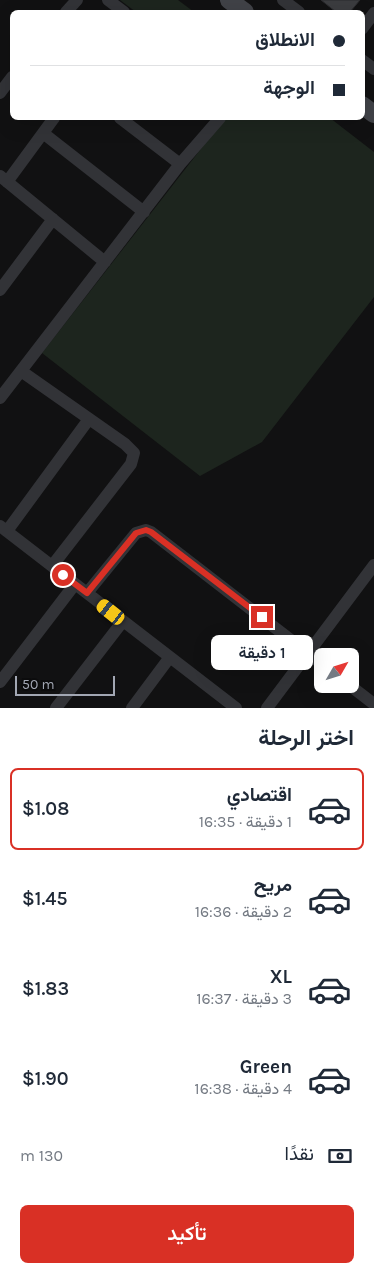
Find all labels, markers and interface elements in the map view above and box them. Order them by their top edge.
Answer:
text: الانطلاق [255,29,315,51]
text: الوجهة [263,77,315,99]
route start [52,564,74,586]
car [94,597,127,627]
route end [251,606,273,628]
callout: 1 دقيقة [211,634,313,670]
text: 1 دقيقة [238,643,286,662]
north arrow [314,648,359,692]
map controls [314,648,359,693]
scale bar [15,673,115,696]
text: 50 m [22,676,55,693]
text: اختر الرحلة [258,725,354,751]
text: اقتصادي [227,784,292,806]
icon: car [307,787,352,832]
text: $1.08 [22,798,69,820]
text: 1 دقيقة · 16:35 [199,812,292,831]
text: مريح [254,874,292,896]
icon: car [307,877,352,922]
text: $1.45 [22,888,67,910]
text: 2 دقيقة · 16:36 [195,902,292,921]
text: XL [270,966,292,988]
icon: car [307,967,352,1012]
text: $1.83 [22,978,69,1000]
text: 3 دقيقة · 16:37 [196,989,292,1008]
text: Green [240,1056,292,1078]
icon: car [307,1057,352,1102]
text: $1.90 [22,1068,69,1090]
text: 4 دقيقة · 16:38 [194,1079,292,1098]
icon: cash [326,1142,354,1170]
text: نقدًا [285,1143,314,1165]
text: 130 m [20,1146,63,1165]
button: تأكيد [20,1205,354,1263]

